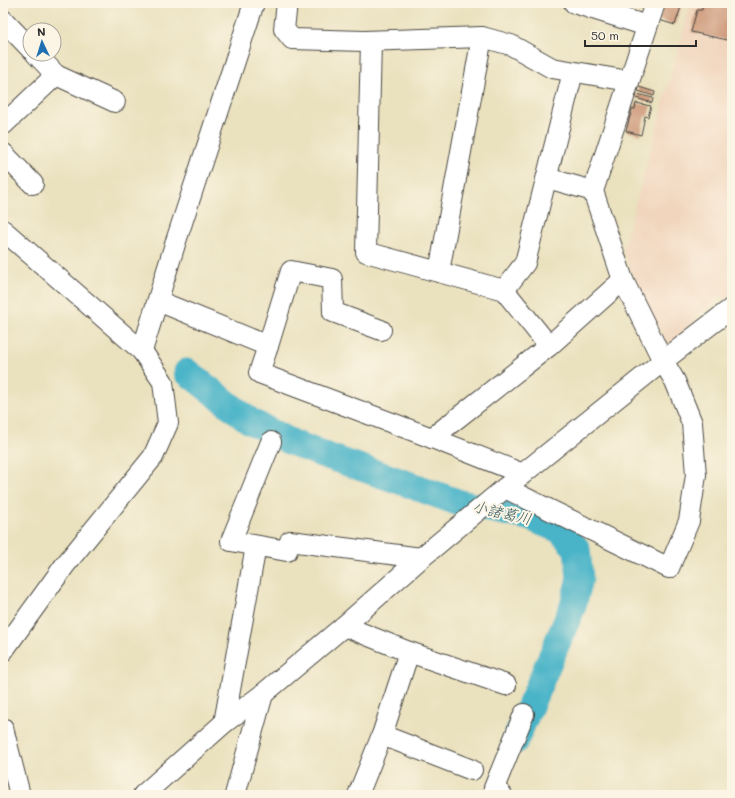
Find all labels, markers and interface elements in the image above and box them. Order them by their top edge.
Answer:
north arrow [22,22,62,62]
scale bar [585,22,696,48]
text: N [37,24,46,39]
text: 50 m [591,27,619,43]
water label: 小諸葛川 [471,496,534,529]

